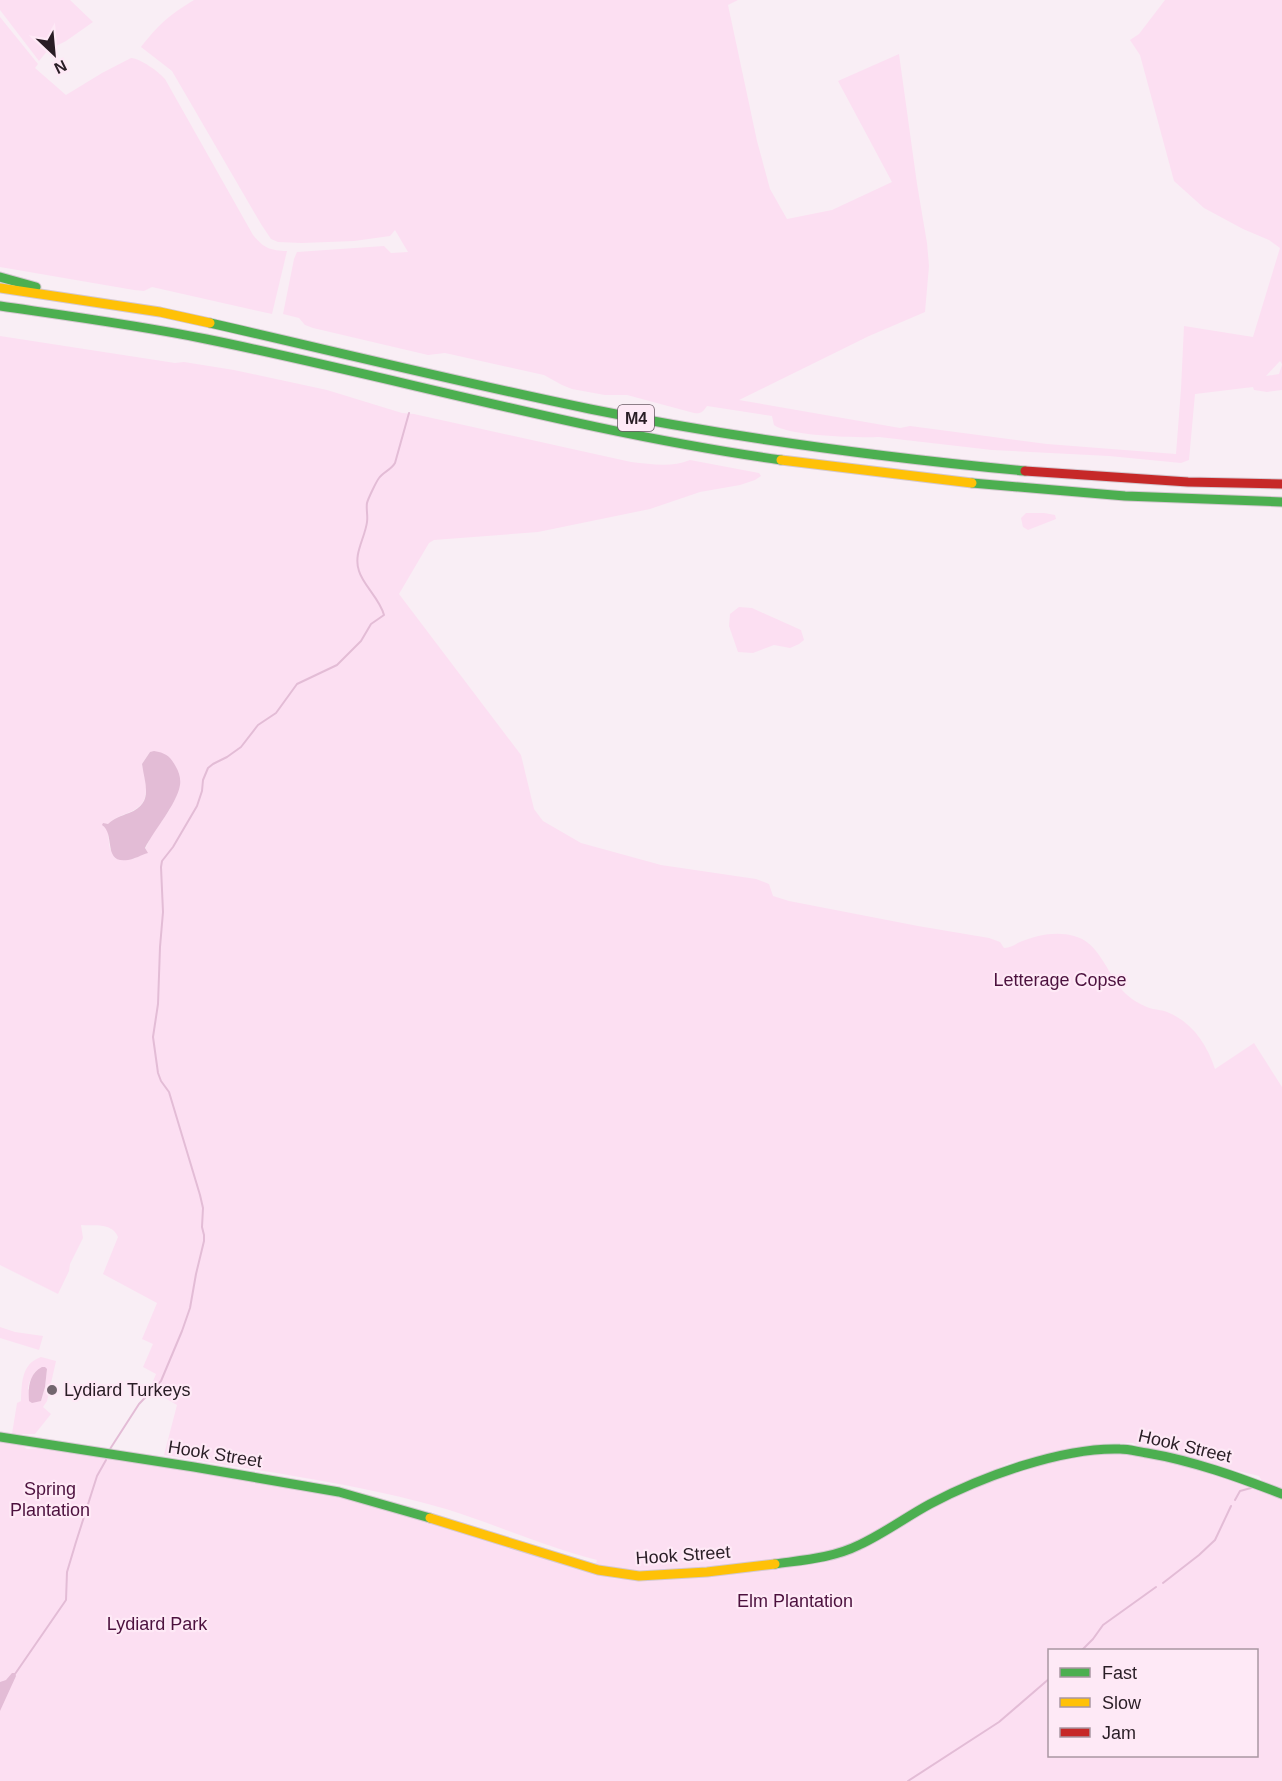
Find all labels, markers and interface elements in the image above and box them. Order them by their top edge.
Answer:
north arrow [24,24,84,84]
text: N [51,57,69,77]
road number: M4 [618,405,654,431]
park label: Letterage Copse [993,970,1127,990]
place label: Lydiard Turkeys [64,1380,190,1400]
marker: Lydiard Turkeys [45,1383,59,1397]
street label: Hook Street [1136,1426,1234,1466]
street label: Hook Street [166,1437,264,1471]
park label: Spring Plantation [10,1479,90,1520]
street label: Hook Street [635,1542,731,1568]
park label: Elm Plantation [737,1591,853,1611]
park label: Lydiard Park [107,1614,208,1634]
legend [1048,1649,1258,1757]
text: Fast [1102,1663,1137,1683]
text: Slow [1102,1693,1142,1713]
text: Jam [1102,1723,1136,1743]

